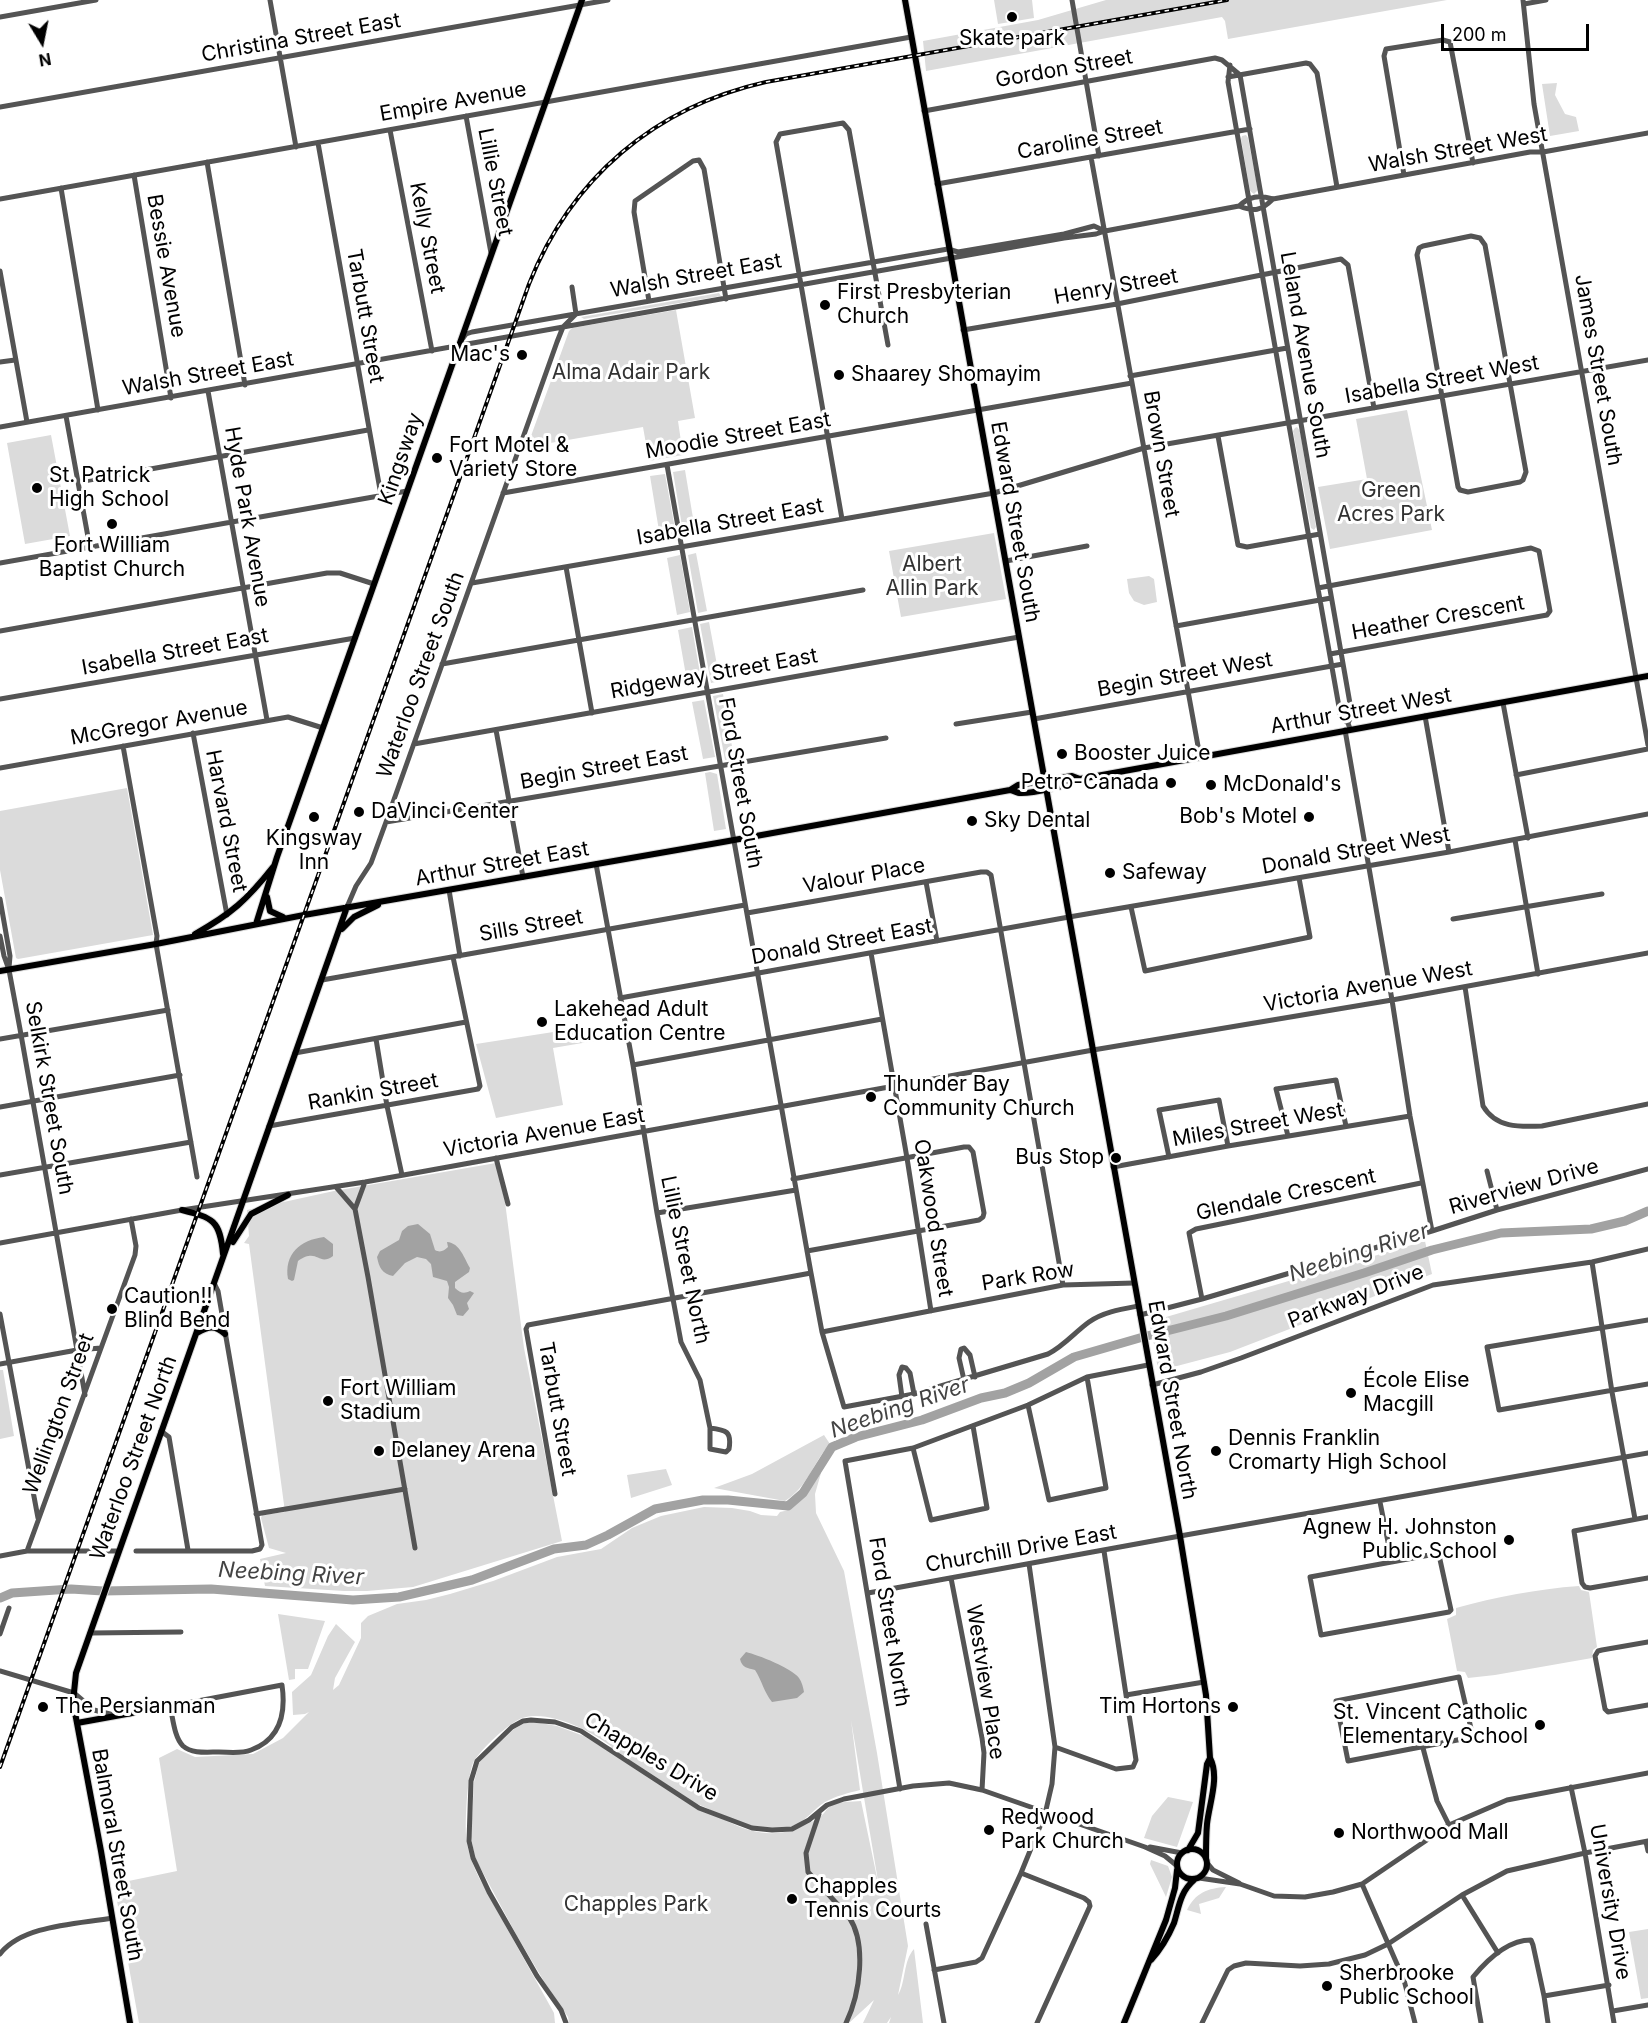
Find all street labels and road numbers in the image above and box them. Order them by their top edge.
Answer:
street label: Christina Street East [199,8,403,68]
street label: Gordon Street [993,45,1135,93]
street label: Empire Avenue [378,77,528,127]
street label: Caroline Street [1015,115,1165,165]
street label: Walsh Street West [1367,122,1549,178]
street label: Lillie Street [472,126,518,238]
street label: Kelly Street [404,180,450,296]
street label: Bessie Avenue [141,192,191,340]
street label: Tarbutt Street [341,247,389,385]
street label: Walsh Street East [608,249,784,303]
street label: Leland Avenue South [1274,250,1336,460]
street label: Henry Street [1052,264,1180,310]
street label: James Street South [1569,272,1627,468]
street label: Walsh Street East [120,347,296,401]
street label: Isabella Street West [1343,351,1541,409]
street label: Brown Street [1137,389,1185,519]
street label: Moodie Street East [643,407,833,465]
street label: Kingsway [373,409,429,509]
street label: Edward Street South [985,420,1045,624]
street label: Hyde Park Avenue [219,425,275,609]
street label: Isabella Street East [635,493,825,551]
street label: Waterloo Street South [372,568,470,782]
street label: Heather Crescent [1350,590,1526,646]
street label: Isabella Street East [80,623,270,681]
street label: Ridgeway Street East [608,643,820,705]
street label: Begin Street West [1096,647,1274,703]
street label: Arthur Street West [1269,683,1453,739]
street label: McGregor Avenue [68,695,250,751]
street label: Ford Street South [713,695,767,871]
street label: Begin Street East [518,741,690,795]
street label: Harvard Street [200,748,252,894]
street label: Donald Street West [1260,822,1452,880]
street label: Arthur Street East [413,836,591,892]
street label: Valour Place [801,853,927,899]
street label: Sills Street [477,904,585,948]
street label: Donald Street East [750,914,934,970]
street label: Victoria Avenue West [1262,956,1474,1018]
street label: Selkirk Street South [20,999,78,1197]
street label: Rankin Street [306,1068,440,1116]
street label: Miles Street West [1170,1098,1346,1152]
street label: Victoria Avenue East [441,1103,647,1163]
street label: Oakwood Street [908,1137,958,1299]
street label: Riverview Drive [1446,1154,1602,1220]
street label: Glendale Crescent [1194,1164,1378,1226]
street label: Lillie Street North [655,1174,715,1346]
street label: Park Row [980,1257,1076,1297]
street label: Parkway Drive [1285,1260,1427,1334]
street label: Edward Street North [1142,1298,1202,1502]
street label: Wellington Street [18,1330,100,1498]
street label: Tarbutt Street [533,1340,581,1478]
street label: Waterloo Street North [85,1352,183,1564]
street label: Churchill Drive East [923,1520,1119,1578]
street label: Ford Street North [863,1535,915,1709]
street label: Westview Place [960,1603,1010,1761]
street label: Chapples Drive [579,1707,723,1807]
street label: Balmoral Street South [86,1747,148,1963]
street label: University Drive [1584,1822,1636,1982]

